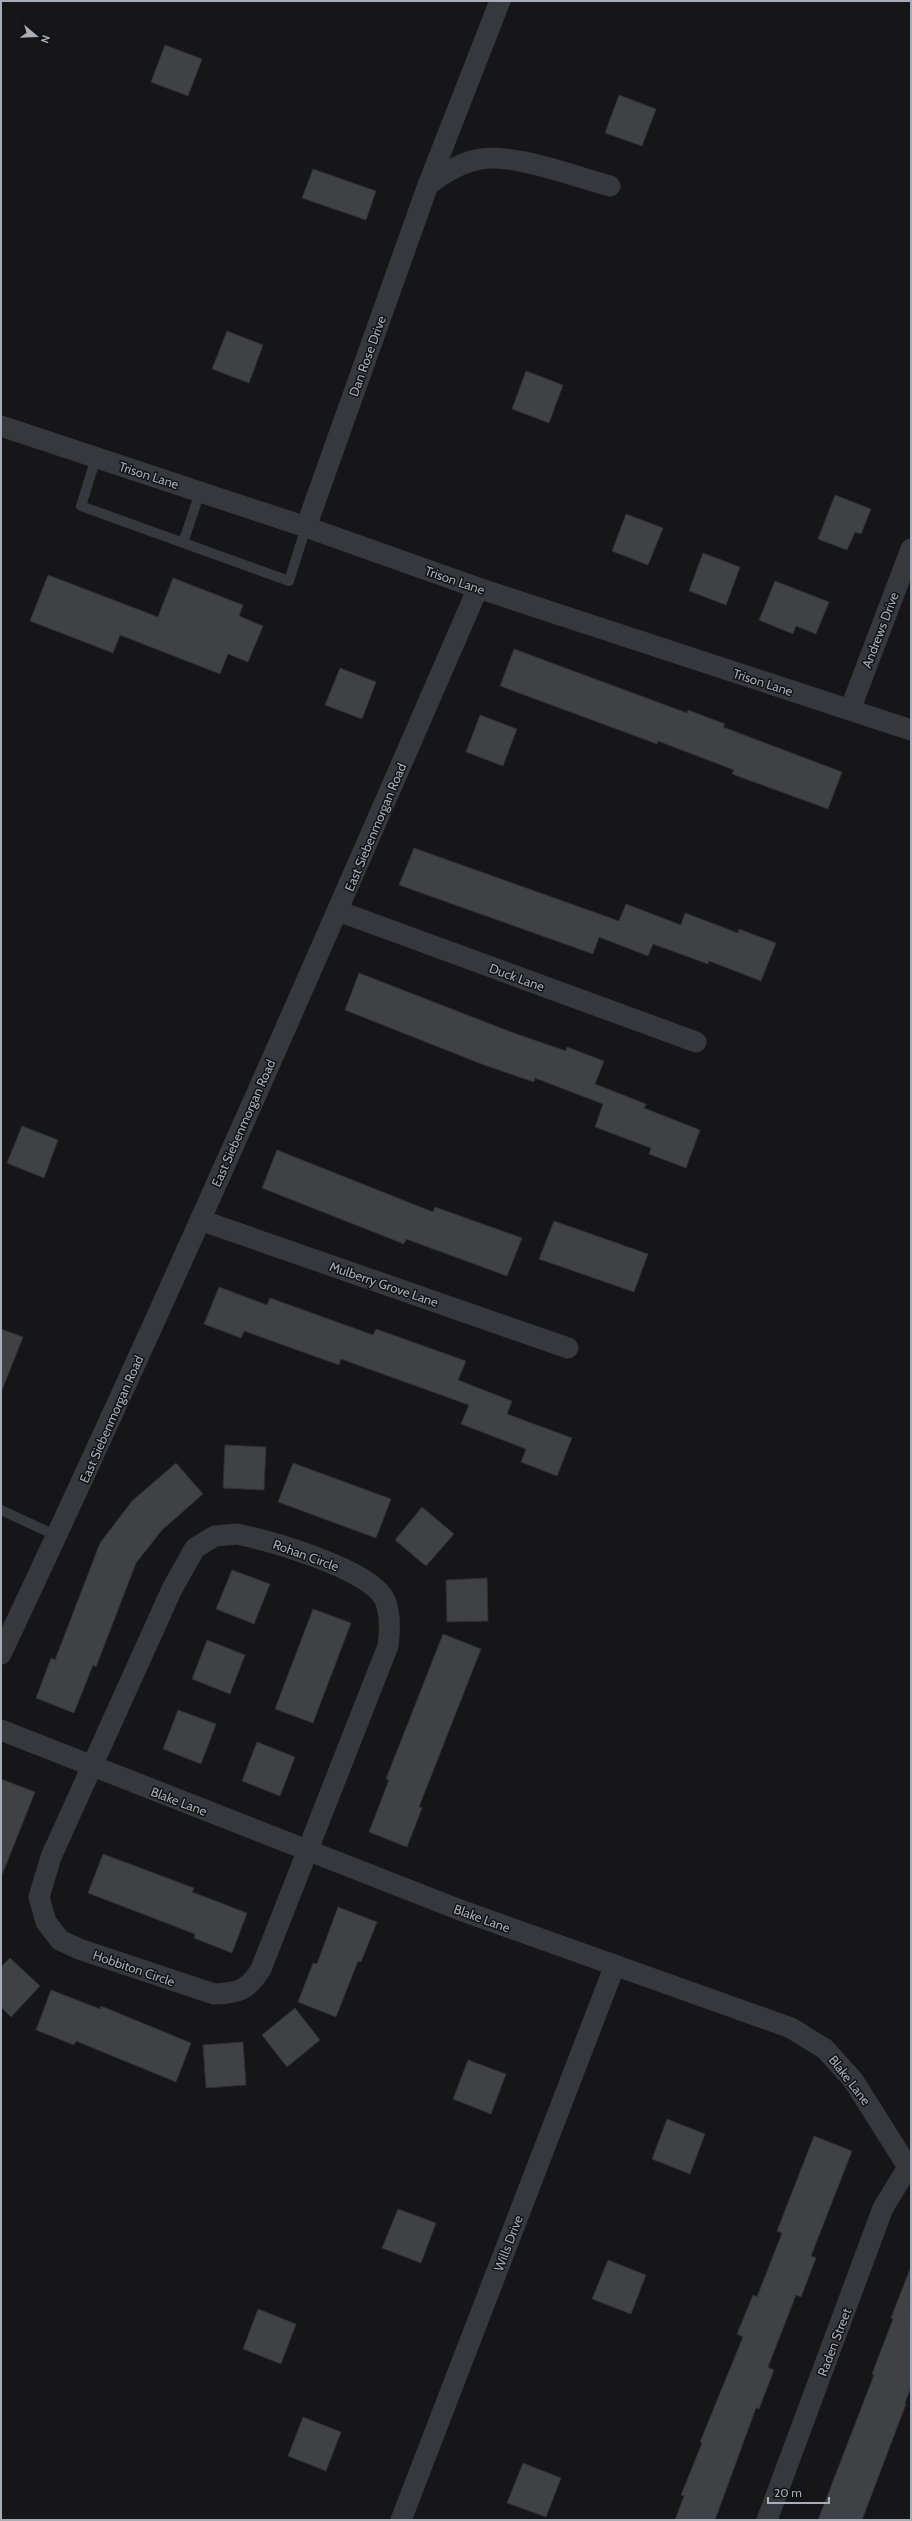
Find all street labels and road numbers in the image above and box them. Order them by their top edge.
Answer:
street label: Dan Rose Drive [345,313,389,399]
street label: Trison Lane [117,458,181,492]
street label: Trison Lane [423,562,487,598]
street label: Andrews Drive [858,589,902,670]
street label: Trison Lane [731,665,795,699]
street label: East Siebenmorgan Road [341,760,409,894]
street label: Duck Lane [487,960,547,994]
street label: East Siebenmorgan Road [208,1057,278,1189]
street label: Mulberry Grove Lane [327,1258,441,1310]
street label: East Siebenmorgan Road [76,1353,146,1485]
street label: Rohan Circle [271,1536,341,1574]
street label: Blake Lane [149,1783,210,1819]
street label: Blake Lane [452,1900,513,1936]
street label: Hobbiton Circle [91,1946,177,1990]
street label: Blake Lane [826,2052,875,2108]
street label: Wills Drive [490,2212,526,2273]
street label: Raden Street [814,2305,854,2378]

